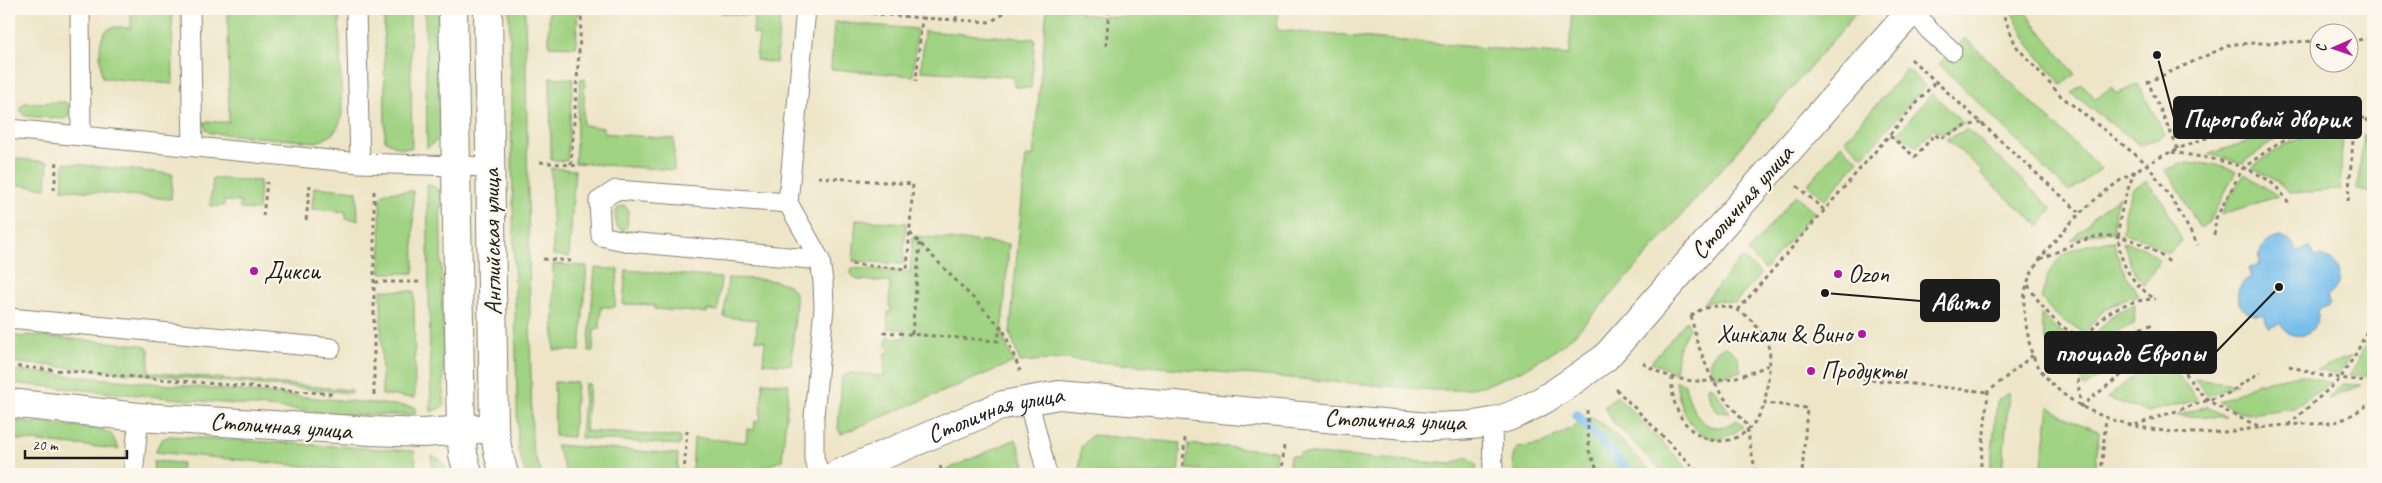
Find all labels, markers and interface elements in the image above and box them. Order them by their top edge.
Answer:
north arrow [2310,22,2360,72]
text: С [2313,43,2330,52]
callout: Пироговый дворик [2174,97,2361,138]
text: Пироговый дворик [2184,102,2353,135]
street label: Столичная улица [1683,136,1802,266]
street label: Английская улица [475,166,509,316]
place label: Дикси [264,255,322,287]
place label: Ozon [1848,258,1890,290]
marker: Дикси [248,265,260,277]
marker: Ozon [1832,268,1844,280]
callout: Авито [1921,280,1999,321]
text: Авито [1931,285,1992,318]
place label: Хинкали & Вино [1717,318,1855,350]
marker: Хинкали & Вино [1856,328,1868,340]
callout: площадь Европы [2045,332,2216,373]
text: площадь Европы [2055,336,2208,369]
place label: Продукты [1821,355,1908,387]
marker: Продукты [1805,365,1817,377]
street label: Столичная улица [922,378,1068,451]
street label: Столичная улица [1324,402,1468,439]
street label: Столичная улица [209,405,355,447]
scale bar [25,428,128,460]
text: 20 m [32,436,59,455]

